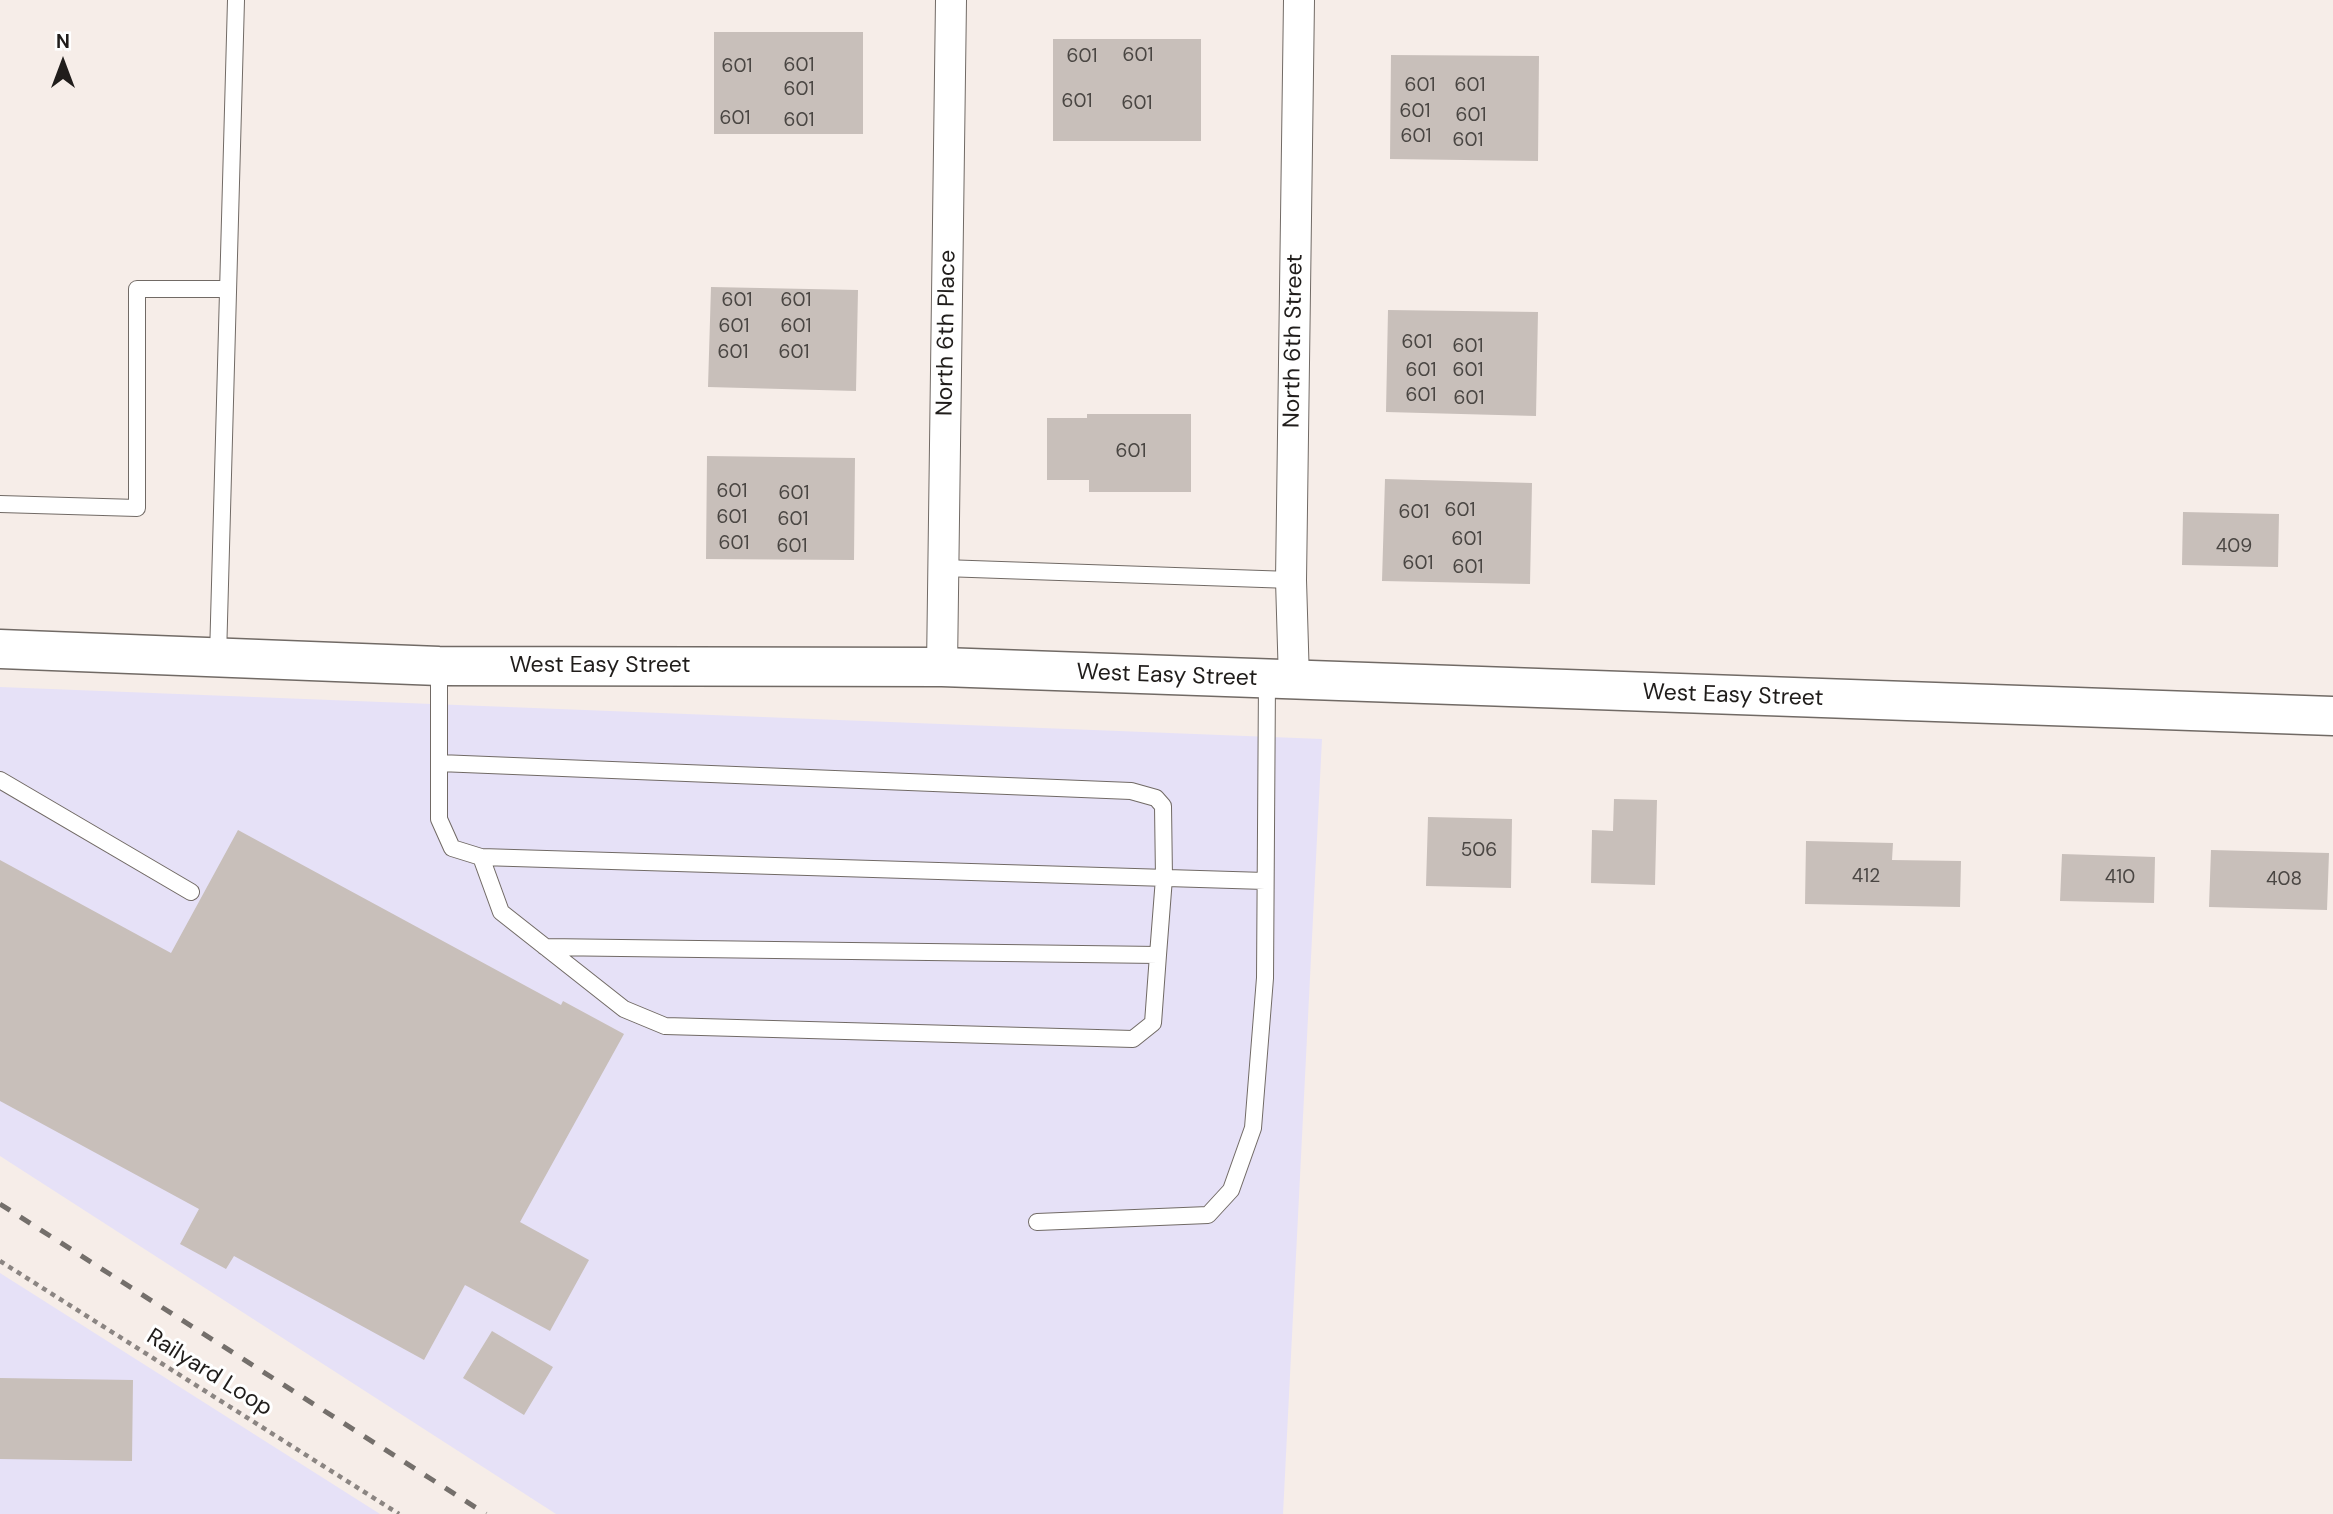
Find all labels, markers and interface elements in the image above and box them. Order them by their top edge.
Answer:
north arrow [28,28,98,98]
text: N [56,29,70,54]
house number: 601 [1123,45,1153,67]
house number: 601 [1067,46,1097,68]
house number: 601 [784,55,814,77]
house number: 601 [722,56,752,78]
house number: 601 [1405,75,1435,97]
house number: 601 [1455,75,1485,97]
house number: 601 [784,79,814,101]
house number: 601 [1062,91,1092,113]
house number: 601 [1122,93,1152,115]
house number: 601 [1400,101,1430,123]
house number: 601 [1456,105,1486,127]
house number: 601 [720,108,750,130]
house number: 601 [784,110,814,132]
house number: 601 [1401,126,1431,148]
house number: 601 [1453,130,1483,152]
street label: North 6th Place [932,250,962,416]
street label: North 6th Street [1279,254,1309,428]
house number: 601 [722,290,752,312]
house number: 601 [781,290,811,312]
house number: 601 [719,316,749,338]
house number: 601 [781,316,811,338]
house number: 601 [1402,332,1432,354]
house number: 601 [1453,336,1483,358]
house number: 601 [718,342,748,364]
house number: 601 [779,342,809,364]
house number: 601 [1406,360,1436,382]
house number: 601 [1453,360,1483,382]
house number: 601 [1406,385,1436,407]
house number: 601 [1454,388,1484,410]
house number: 601 [1116,441,1146,463]
house number: 601 [717,481,747,503]
house number: 601 [779,483,809,505]
house number: 601 [1445,500,1475,522]
house number: 601 [1399,502,1429,524]
house number: 601 [717,507,747,529]
house number: 601 [778,509,808,531]
house number: 601 [1452,529,1482,551]
house number: 601 [719,533,749,555]
house number: 601 [777,536,807,558]
house number: 409 [2216,536,2252,558]
house number: 601 [1403,553,1433,575]
house number: 601 [1453,557,1483,579]
street label: West Easy Street [510,652,690,680]
street label: West Easy Street [1076,659,1258,693]
street label: West Easy Street [1642,679,1824,713]
house number: 506 [1461,840,1497,862]
house number: 412 [1852,866,1880,888]
house number: 410 [2105,867,2135,889]
house number: 408 [2266,869,2302,891]
street label: Railyard Loop [141,1323,277,1423]

